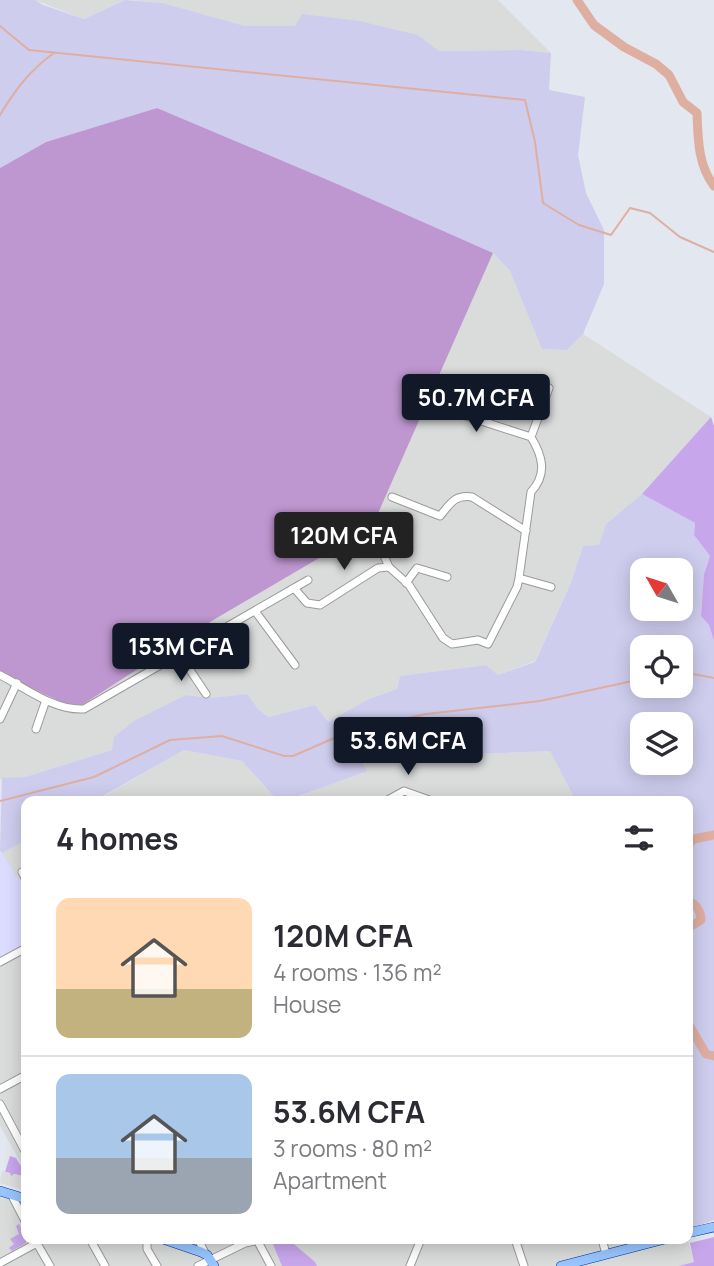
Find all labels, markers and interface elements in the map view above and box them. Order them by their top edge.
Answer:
pin: 50.7M CFA [396,374,556,434]
text: 50.7M CFA [418,381,534,413]
pin: 120M CFA [272,512,416,572]
text: 120M CFA [290,519,398,551]
north arrow [630,558,693,621]
map controls [630,558,693,775]
pin: 153M CFA [109,624,253,683]
text: 153M CFA [128,630,234,662]
button: locate [630,635,693,698]
button: layers [630,712,693,775]
pin: 53.6M CFA [328,718,488,777]
text: 53.6M CFA [350,724,466,756]
text: 4 homes [56,818,179,859]
icon: filters [620,819,658,857]
text: 120M CFA [273,915,413,956]
icon: home [112,926,196,1010]
text: 4 rooms · 136 m² [273,956,442,988]
text: House [273,988,342,1020]
text: 53.6M CFA [273,1091,425,1132]
icon: home [112,1102,196,1186]
text: 3 rooms · 80 m² [273,1132,432,1164]
text: Apartment [273,1164,387,1196]

